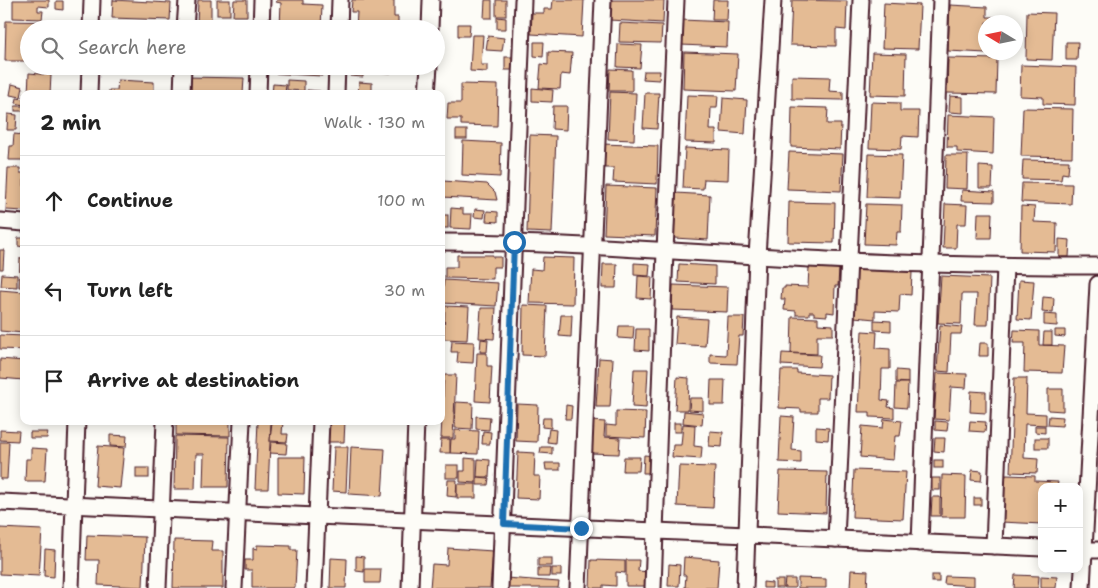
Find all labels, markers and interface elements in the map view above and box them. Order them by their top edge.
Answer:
north arrow [978,15,1023,60]
search box [20,20,445,75]
icon: search [38,34,66,62]
text: Search here [78,35,187,60]
text: 2 min [40,109,101,137]
text: Walk · 130 m [324,112,425,133]
icon: ahead [40,187,68,215]
text: Continue [87,188,173,213]
text: 100 m [377,190,425,211]
route start [503,231,526,254]
icon: left [40,277,68,305]
text: Turn left [87,278,173,303]
text: 30 m [384,280,425,301]
icon: arrive [40,367,68,395]
text: Arrive at destination [87,368,299,393]
map controls [1038,483,1083,573]
button: + [1038,483,1083,528]
route end [570,517,593,540]
button: − [1038,528,1083,573]

